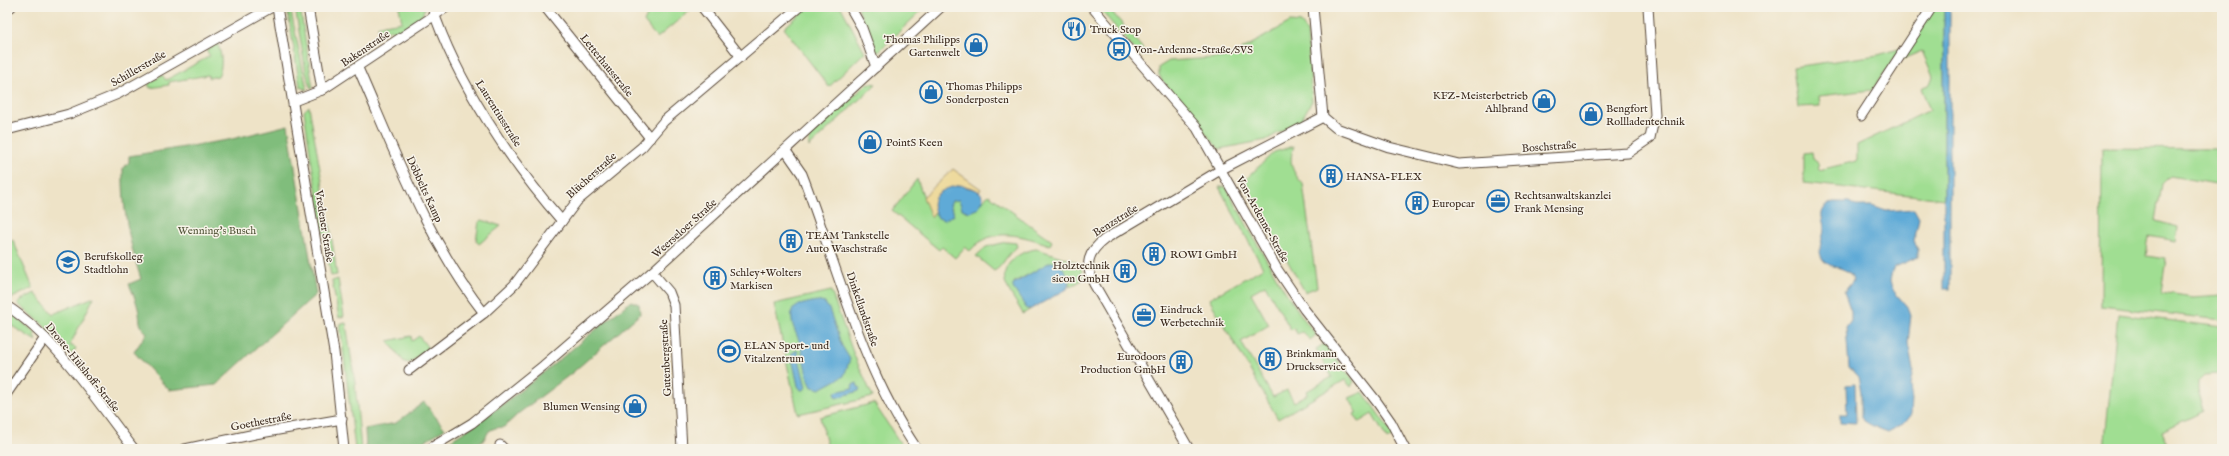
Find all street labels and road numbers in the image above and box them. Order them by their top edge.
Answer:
street label: Bakenstraße [338,27,393,70]
street label: Letterhausstraße [577,31,636,100]
street label: Schillerstraße [108,47,169,90]
street label: Laurentiusstraße [472,77,524,150]
street label: Boschstraße [1521,138,1577,156]
street label: Blücherstraße [564,150,620,202]
street label: Döbbelts Kamp [403,154,446,225]
street label: Von-Ardenne-Straße [1232,173,1292,265]
street label: Vredener Straße [311,188,337,263]
street label: Weerseloer Straße [649,196,720,261]
street label: Benzstraße [1090,202,1141,240]
street label: Dinkellandstraße [843,270,881,349]
street label: Gutenbergstraße [657,319,675,397]
street label: Droste-Hülshoff-Straße [42,320,123,415]
street label: Goethestraße [230,409,293,435]

